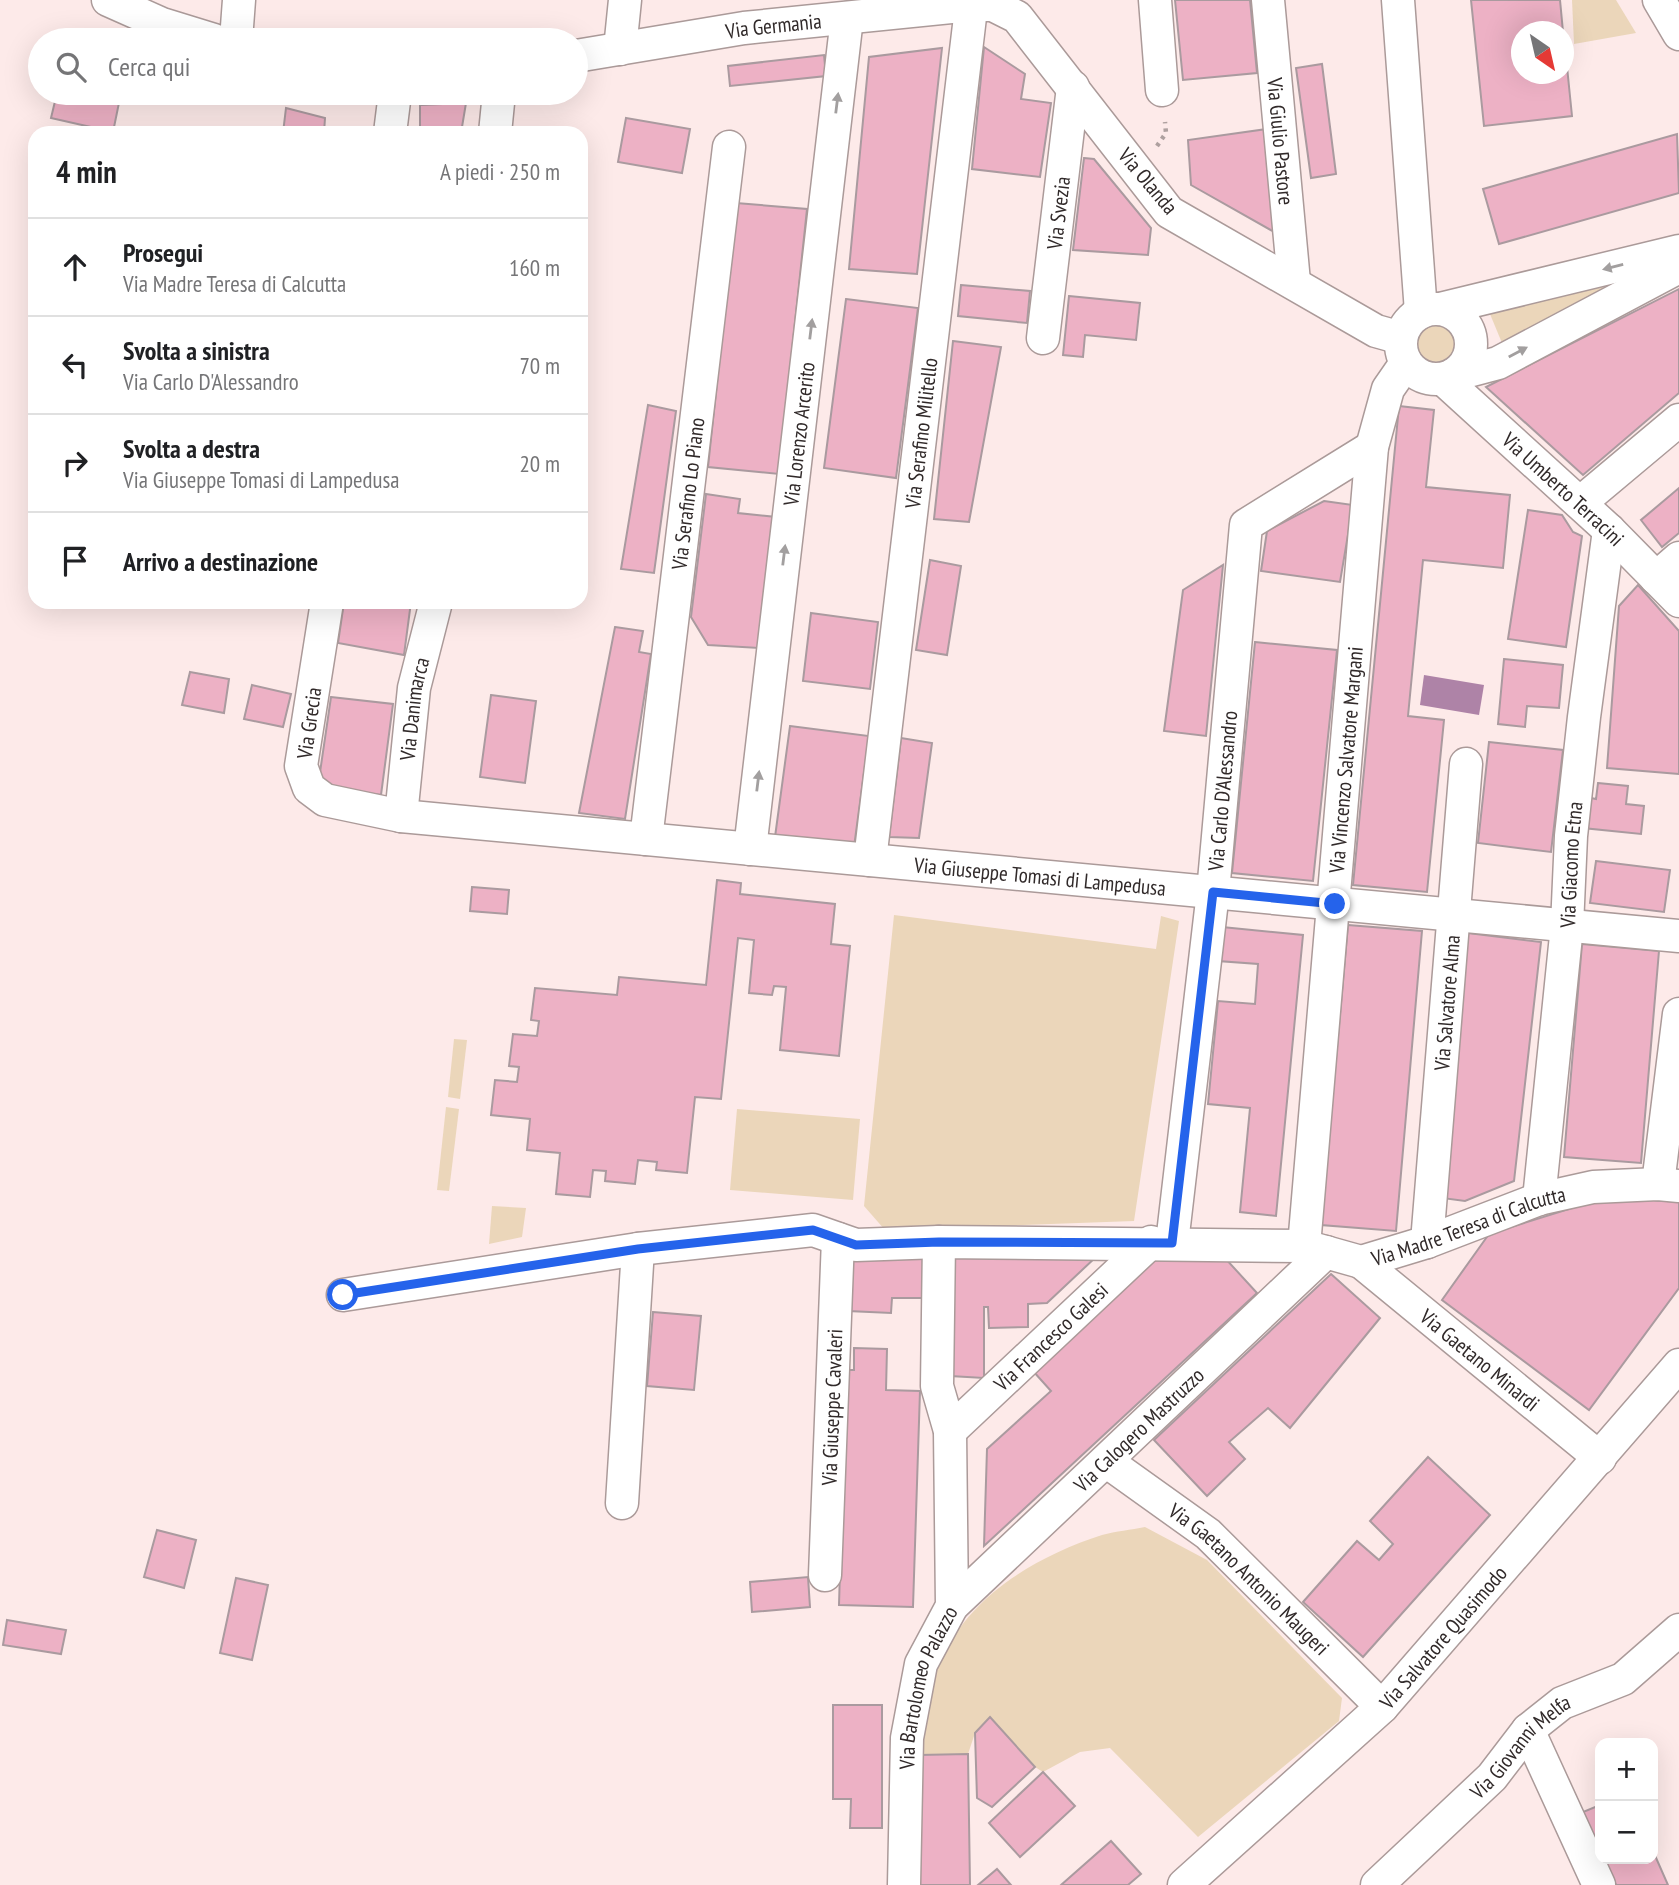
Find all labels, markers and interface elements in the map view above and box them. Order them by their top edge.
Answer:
street label: Via Germania [723,7,823,45]
north arrow [1511,21,1574,84]
search box [28,28,588,105]
icon: search [52,48,90,86]
text: Cerca qui [108,50,190,83]
street label: Via Giulio Pastore [1262,76,1300,206]
one-way arrow [831,92,842,114]
street label: Via Olanda [1112,141,1184,220]
text: 4 min [56,152,117,191]
text: A piedi · 250 m [440,157,560,186]
street label: Via Svezia [1040,175,1076,252]
text: Prosegui [123,236,203,269]
icon: ahead [56,248,94,286]
text: 160 m [509,253,560,282]
one-way arrow [1602,262,1624,273]
text: Via Madre Teresa di Calcutta [123,269,346,298]
one-way arrow [805,318,816,340]
text: Svolta a sinistra [123,334,270,367]
icon: left [56,346,94,384]
one-way arrow [1508,347,1528,359]
text: 70 m [519,351,560,380]
street label: Via Serafino Militello [898,356,943,511]
street label: Via Lorenzo Arcerito [777,360,820,508]
text: Via Carlo D'Alessandro [123,367,299,396]
street label: Via Serafino Lo Piano [665,416,710,572]
street label: Via Umberto Terracini [1496,425,1630,551]
text: Svolta a destra [123,432,260,465]
icon: right [56,444,94,482]
text: 20 m [519,449,560,478]
text: Via Giuseppe Tomasi di Lampedusa [123,465,399,494]
icon: arrive [56,542,94,580]
one-way arrow [779,544,790,566]
text: Arrivo a destinazione [123,545,318,578]
street label: Via Vincenzo Salvatore Margani [1322,645,1368,875]
street label: Via Danimarca [393,654,435,763]
street label: Via Grecia [290,685,327,762]
street label: Via Carlo D'Alessandro [1201,710,1243,873]
one-way arrow [753,770,764,792]
street label: Via Giacomo Etna [1553,800,1588,929]
street label: Via Giuseppe Tomasi di Lampedusa [912,851,1167,901]
route end [1319,888,1350,919]
street label: Via Salvatore Alma [1427,934,1466,1073]
street label: Via Madre Teresa di Calcutta [1367,1180,1568,1272]
street label: Via Francesco Galesi [987,1276,1113,1397]
route start [327,1279,358,1310]
street label: Via Gaetano Minardi [1414,1302,1545,1417]
street label: Via Giuseppe Cavaleri [815,1328,848,1487]
street label: Via Calogero Mastruzzo [1067,1361,1209,1498]
street label: Via Gaetano Antonio Maugeri [1163,1496,1335,1661]
street label: Via Salvatore Quasimodo [1373,1560,1512,1715]
street label: Via Bartolomeo Palazzo [893,1601,963,1771]
street label: Via Giovanni Melfa [1463,1688,1574,1805]
map controls [1595,1738,1658,1864]
button: + [1595,1738,1658,1801]
button: − [1595,1801,1658,1864]

